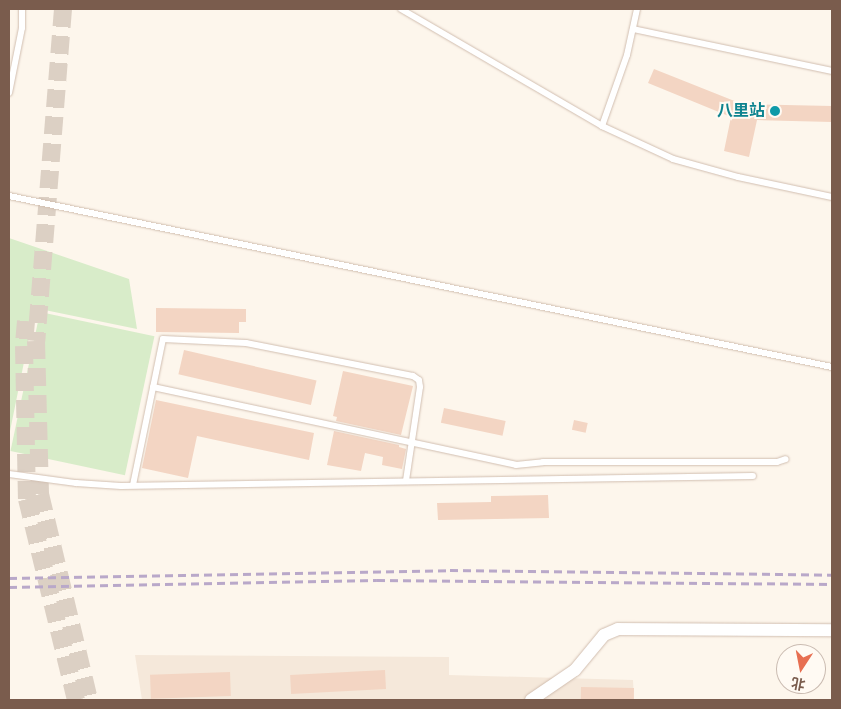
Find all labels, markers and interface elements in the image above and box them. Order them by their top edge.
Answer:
place label: 八里站 [717,101,765,121]
marker: 八里站 [769,105,781,117]
north arrow [776,644,826,694]
text: 北 [790,674,807,693]

